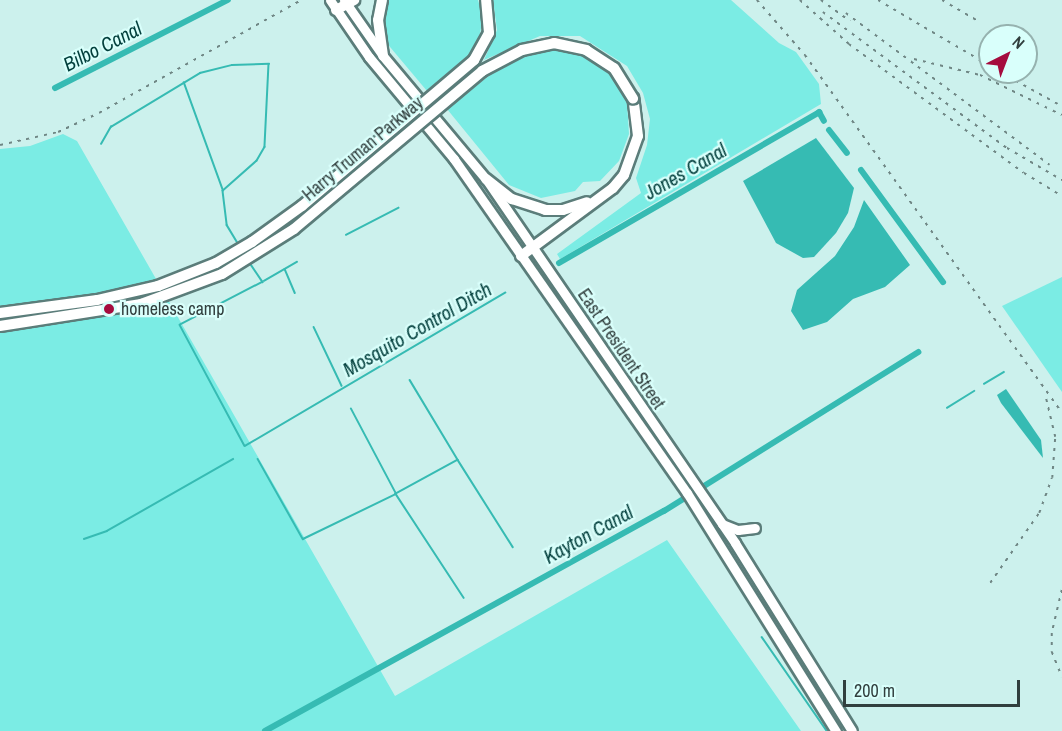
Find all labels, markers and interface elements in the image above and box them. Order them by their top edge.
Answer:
water label: Bilbo Canal [59,16,145,76]
north arrow [978,24,1038,84]
text: N [1008,31,1030,53]
street label: Harry Truman Parkway [298,92,428,206]
water label: Jones Canal [640,138,730,204]
water label: Mosquito Control Ditch [338,277,496,381]
street label: East President Street [573,285,669,413]
place label: homeless camp [121,298,224,320]
marker: homeless camp [102,302,116,316]
water label: Kayton Canal [539,500,637,568]
scale bar [846,668,1023,706]
text: 200 m [854,678,895,703]

